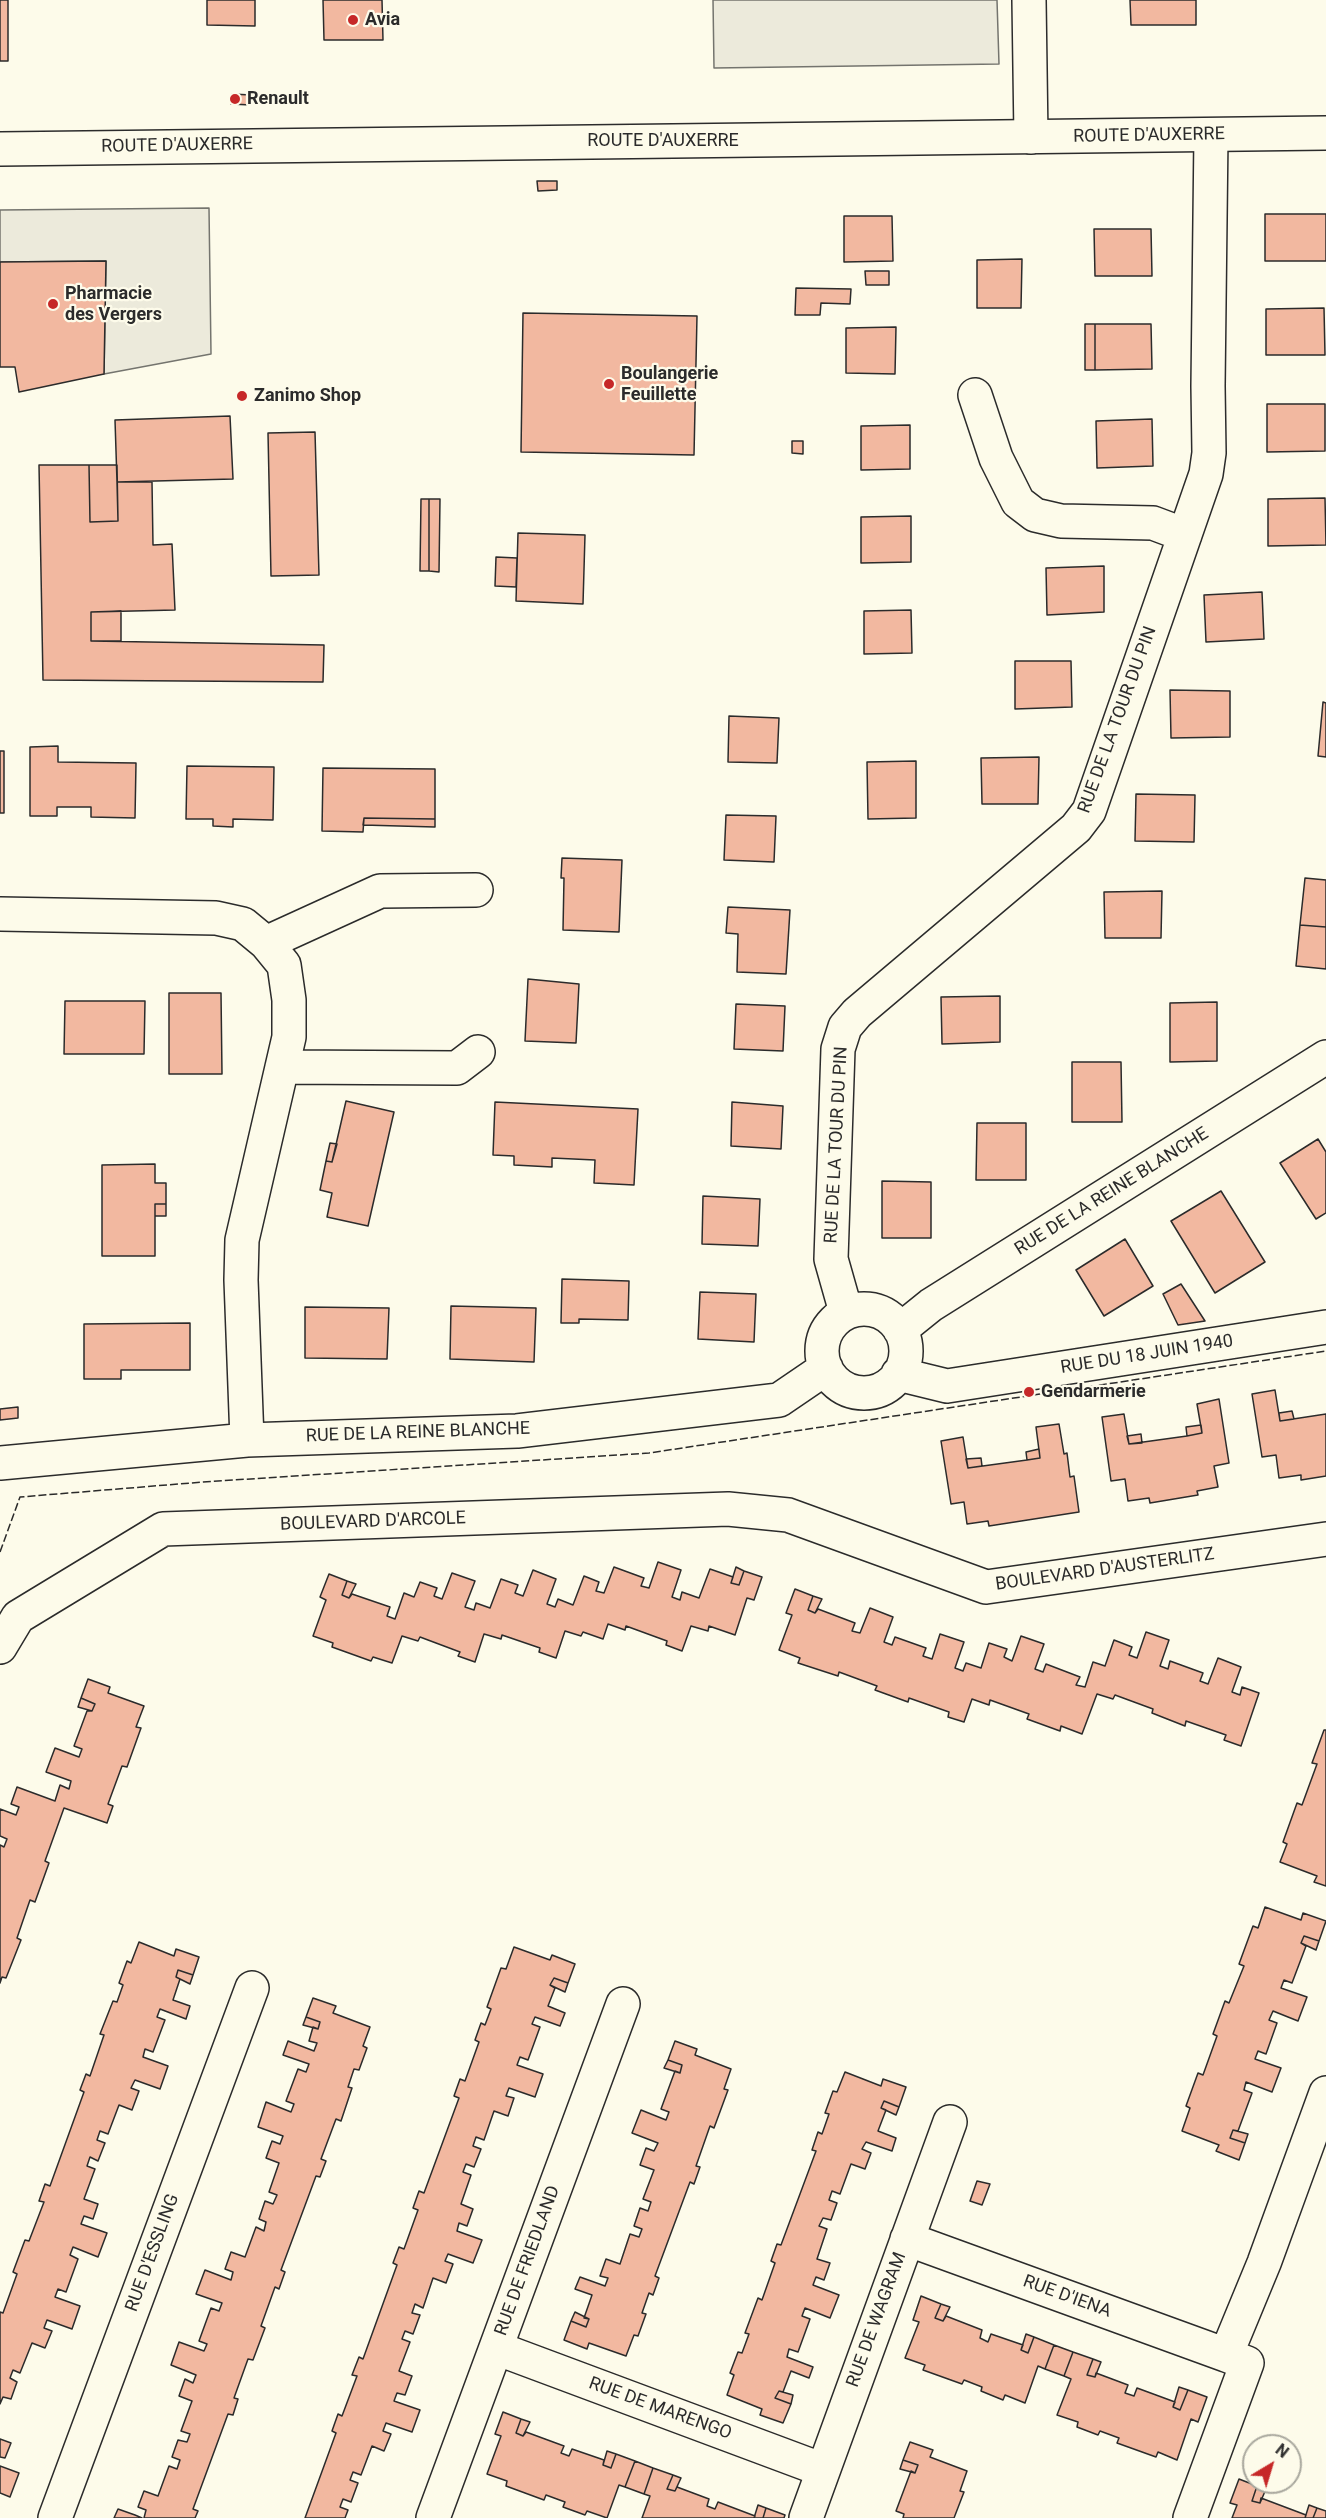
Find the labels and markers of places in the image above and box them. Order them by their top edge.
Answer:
place label: Avia [365,9,400,31]
marker: Avia [346,13,360,27]
place label: Renault [247,88,309,110]
marker: Renault [228,92,242,106]
place label: Pharmacie des Vergers [65,283,162,326]
marker: Pharmacie des Vergers [46,297,60,311]
place label: Boulangerie Feuillette [621,363,718,406]
marker: Boulangerie Feuillette [602,377,616,391]
place label: Zanimo Shop [254,385,361,407]
marker: Zanimo Shop [235,389,249,403]
place label: Gendarmerie [1041,1381,1146,1403]
marker: Gendarmerie [1022,1385,1036,1399]

